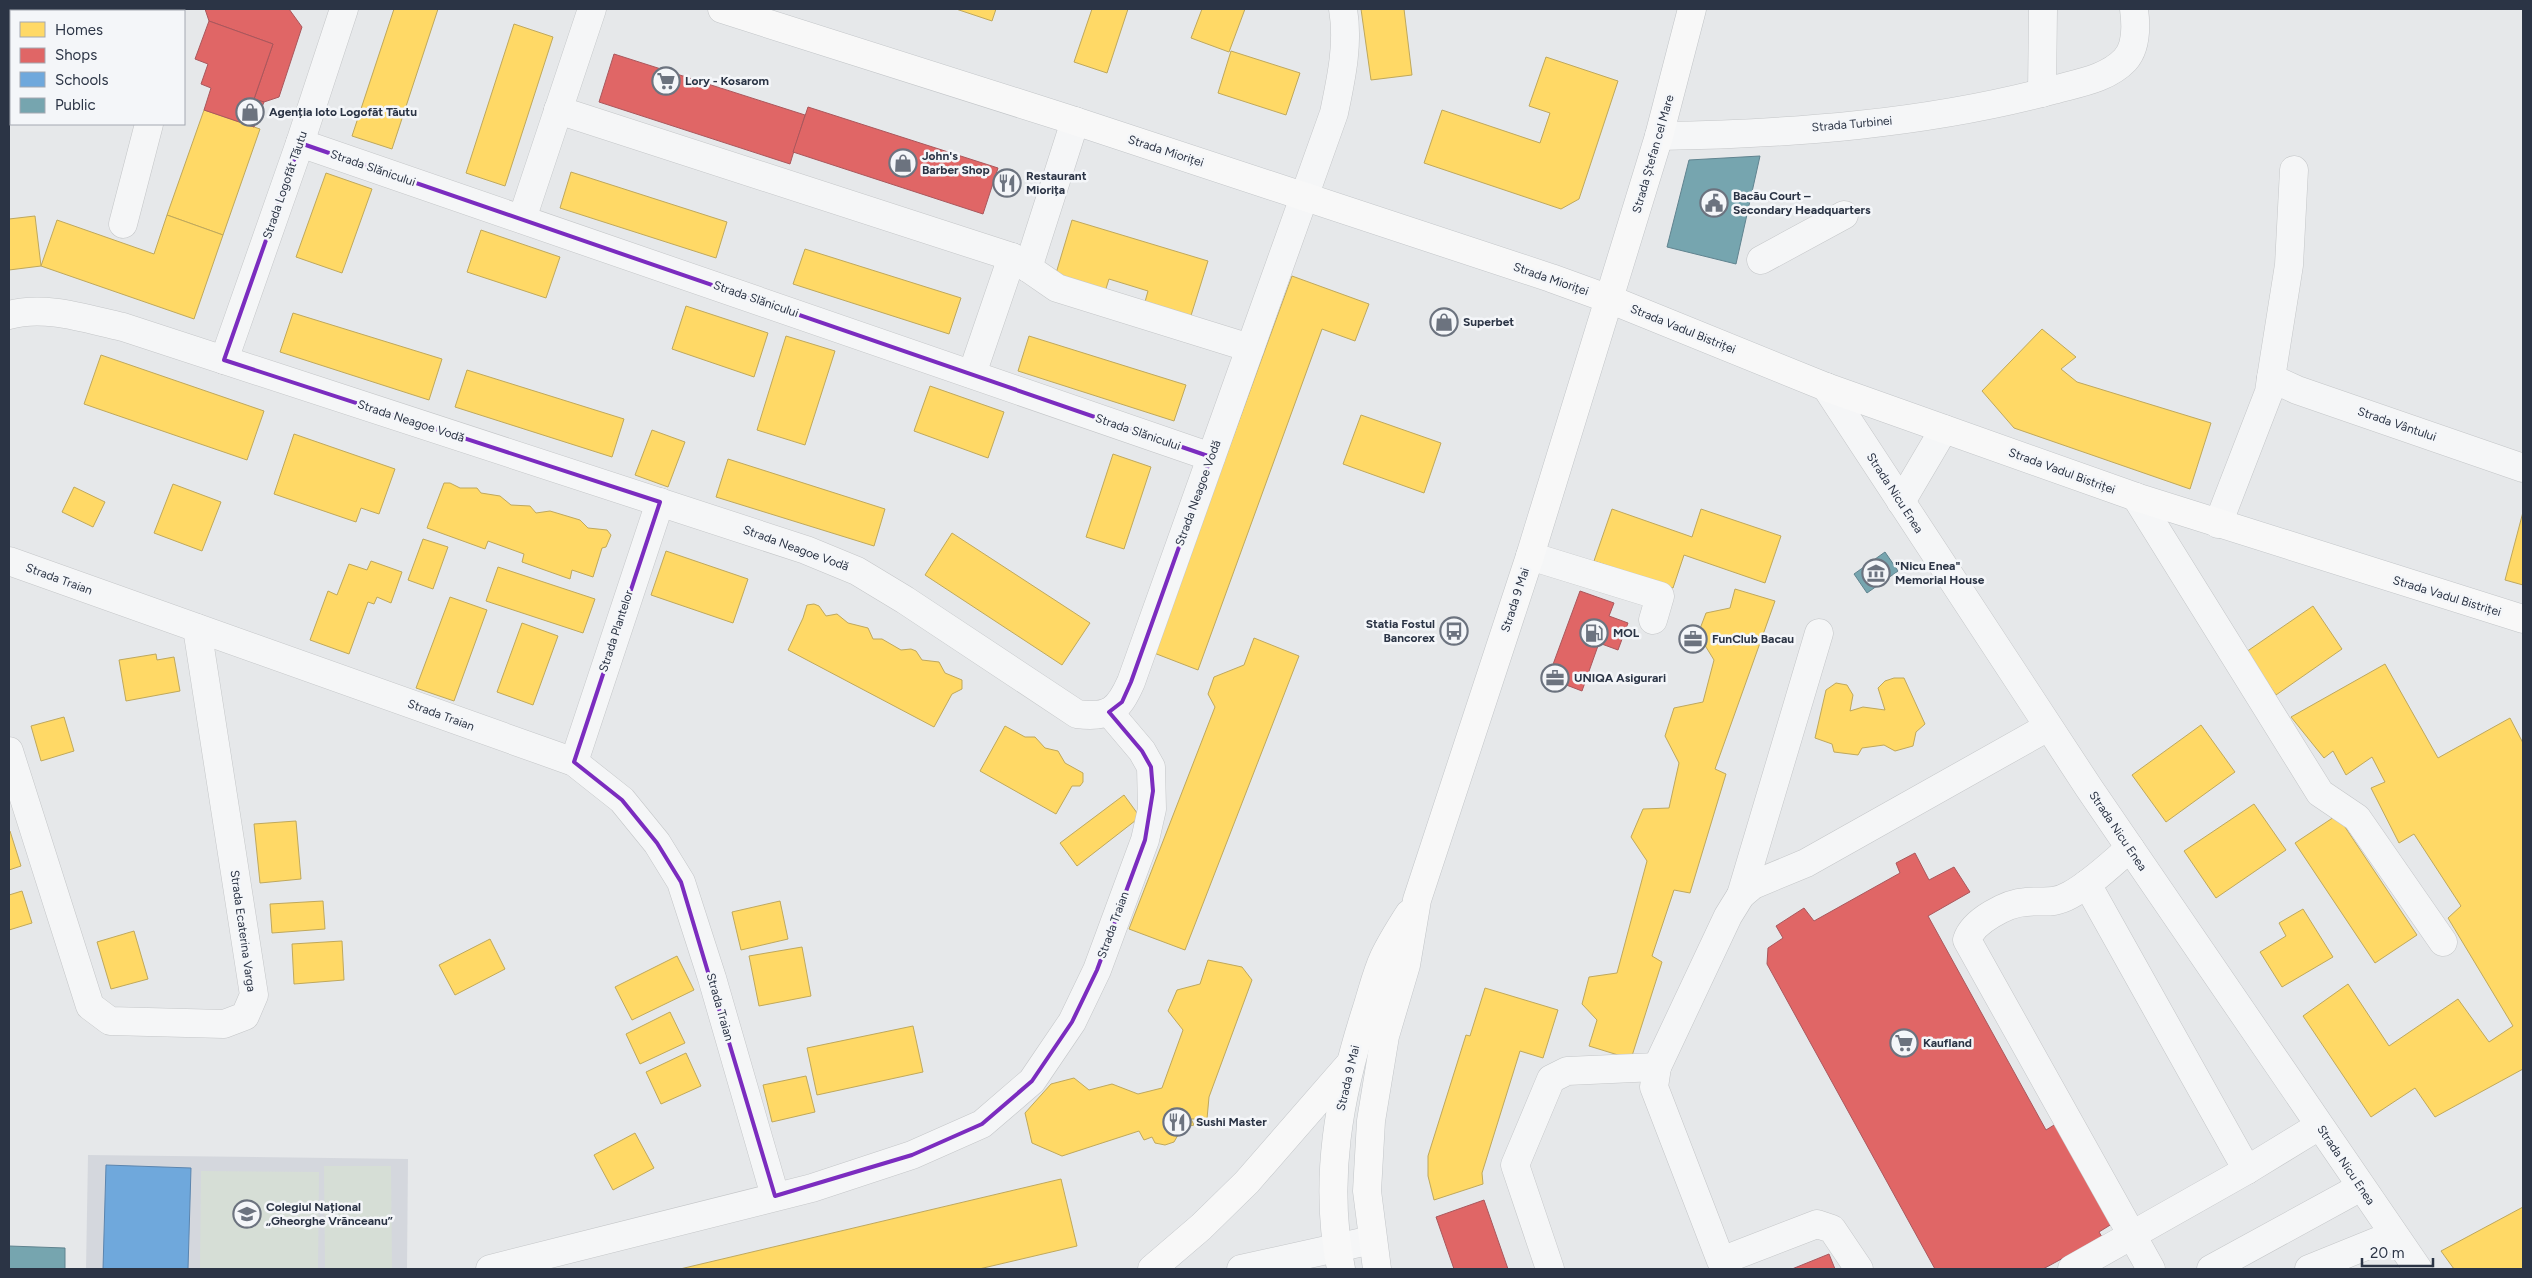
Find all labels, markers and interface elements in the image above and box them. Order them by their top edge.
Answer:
legend [10,10,185,125]
text: Homes [55,21,103,39]
text: Shops [55,46,97,64]
supermarket icon: Lory - Kosarom [651,66,681,96]
text: Schools [55,71,108,89]
place label: Lory - Kosarom [685,74,769,88]
street label: Strada Ștefan cel Mare [1629,93,1677,215]
text: Public [55,96,96,114]
shop icon: Agenția loto Logofăt Tăutu [235,97,265,127]
place label: Agenția loto Logofăt Tăutu [269,105,417,119]
street label: Strada Turbinei [1811,114,1893,134]
street label: Strada Logofăt Tăutu [260,129,310,241]
street label: Strada Mioriței [1126,132,1206,170]
street label: Strada Slănicului [329,147,417,189]
shop icon: John's Barber Shop [888,148,918,178]
place label: John's Barber Shop [922,149,990,177]
restaurant icon: Restaurant Miorița [992,168,1022,198]
place label: Restaurant Miorița [1026,169,1087,197]
public building icon: Bacău Court – Secondary Headquarters [1699,188,1729,218]
place label: Bacău Court – Secondary Headquarters [1733,189,1871,217]
street label: Strada Mioriței [1511,260,1591,298]
street label: Strada Slănicului [712,278,800,320]
street label: Strada Vadul Bistriței [1628,301,1738,357]
shop icon: Superbet [1429,307,1459,337]
place label: Superbet [1463,315,1514,329]
street label: Strada Neagoe Vodă [356,397,466,445]
street label: Strada Vântului [2356,404,2438,444]
street label: Strada Slănicului [1094,411,1182,453]
street label: Strada Neagoe Vodă [1172,438,1224,548]
street label: Strada Vadul Bistriței [2007,445,2117,497]
street label: Strada Nicu Enea [1864,450,1926,536]
street label: Strada Neagoe Vodă [741,522,851,574]
museum icon: "Nicu Enea" Memorial House [1861,558,1891,588]
place label: "Nicu Enea" Memorial House [1895,559,1985,587]
street label: Strada Traian [24,560,95,598]
street label: Strada 9 Mai [1498,566,1532,634]
street label: Strada Vadul Bistriței [2391,573,2503,619]
street label: Strada Plantelor [596,588,636,674]
bus stop icon: Statia Fostul Bancorex [1439,616,1469,646]
place label: Statia Fostul Bancorex [1366,617,1436,645]
fuel station icon: MOL [1579,618,1609,648]
office icon: FunClub Bacau [1678,624,1708,654]
place label: MOL [1613,626,1640,640]
place label: FunClub Bacau [1712,632,1794,646]
office icon: UNIQA Asigurari [1540,663,1570,693]
place label: UNIQA Asigurari [1574,671,1666,685]
street label: Strada Traian [406,696,477,734]
street label: Strada Nicu Enea [2086,789,2150,873]
street label: Strada Ecaterina Varga [228,869,258,993]
street label: Strada Traian [1094,889,1132,960]
street label: Strada Traian [704,971,736,1043]
supermarket icon: Kaufland [1889,1028,1919,1058]
place label: Kaufland [1923,1036,1972,1050]
street label: Strada 9 Mai [1334,1044,1362,1112]
restaurant icon: Sushi Master [1162,1107,1192,1137]
place label: Sushi Master [1196,1115,1267,1129]
street label: Strada Nicu Enea [2314,1123,2378,1207]
school or university icon: Colegiul Național „Gheorghe Vrănceanu” [232,1199,262,1229]
place label: Colegiul Național „Gheorghe Vrănceanu” [266,1200,393,1228]
scale bar [2362,1236,2433,1268]
text: 20 m [2370,1244,2404,1262]

